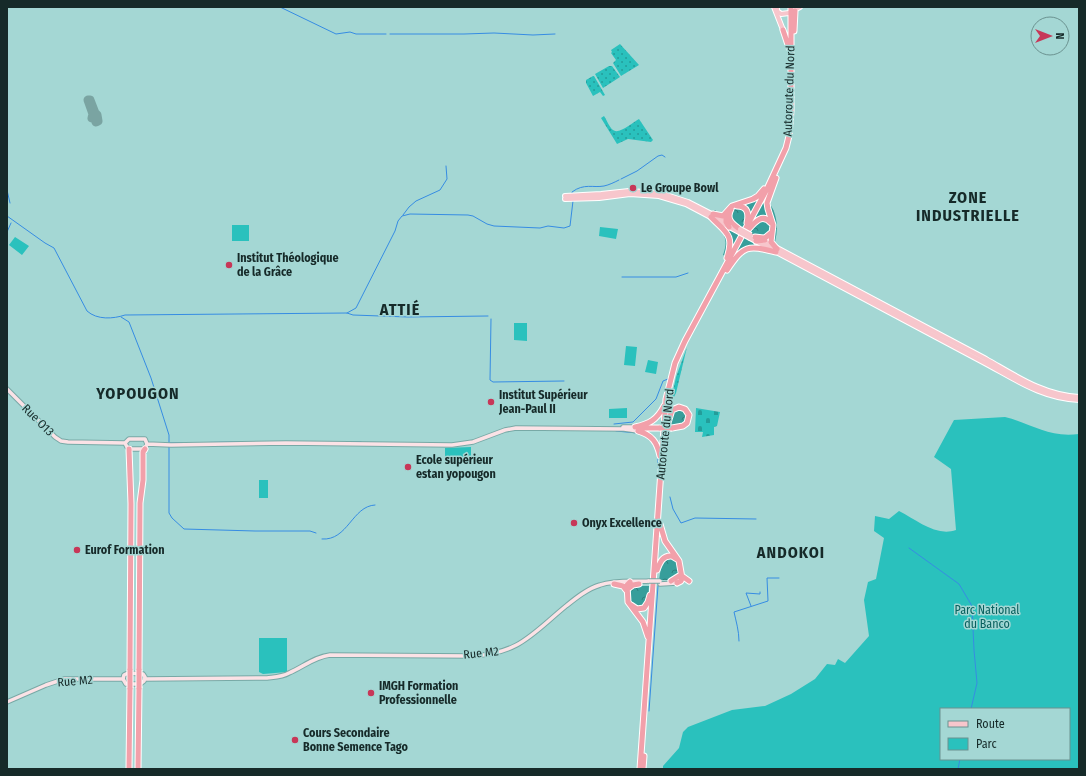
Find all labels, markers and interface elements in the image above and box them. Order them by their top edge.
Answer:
north arrow [1030,16,1070,56]
text: N [1053,33,1066,39]
street label: Autoroute du Nord [780,45,798,137]
place label: Le Groupe Bowl [641,181,719,195]
marker: Le Groupe Bowl [628,183,638,193]
district label: ZONE INDUSTRIELLE [916,188,1020,225]
place label: Institut Théologique de la Grâce [237,251,339,279]
marker: Institut Théologique de la Grâce [224,260,234,270]
district label: ATTIÉ [379,299,420,319]
district label: YOPOUGON [95,384,180,403]
place label: Institut Supérieur Jean-Paul II [498,388,588,416]
street label: Autoroute du Nord [653,388,677,480]
marker: Institut Supérieur Jean-Paul II [486,397,496,407]
street label: Rue O13 [19,401,57,439]
place label: Ecole supérieur estan yopougon [416,453,496,481]
marker: Ecole supérieur estan yopougon [403,462,413,472]
place label: Onyx Excellence [582,516,662,530]
marker: Onyx Excellence [569,518,579,528]
place label: Eurof Formation [85,543,164,557]
district label: ANDOKOI [756,543,825,562]
marker: Eurof Formation [72,545,82,555]
park label: Parc National du Banco [954,603,1020,631]
street label: Rue M2 [463,644,499,662]
street label: Rue M2 [57,672,93,690]
place label: IMGH Formation Professionnelle [379,679,458,707]
marker: IMGH Formation Professionnelle [366,688,376,698]
legend [940,708,1070,760]
text: Route [976,717,1005,731]
place label: Cours Secondaire Bonne Semence Tago [303,726,409,754]
marker: Cours Secondaire Bonne Semence Tago [290,735,300,745]
text: Parc [976,737,997,751]

